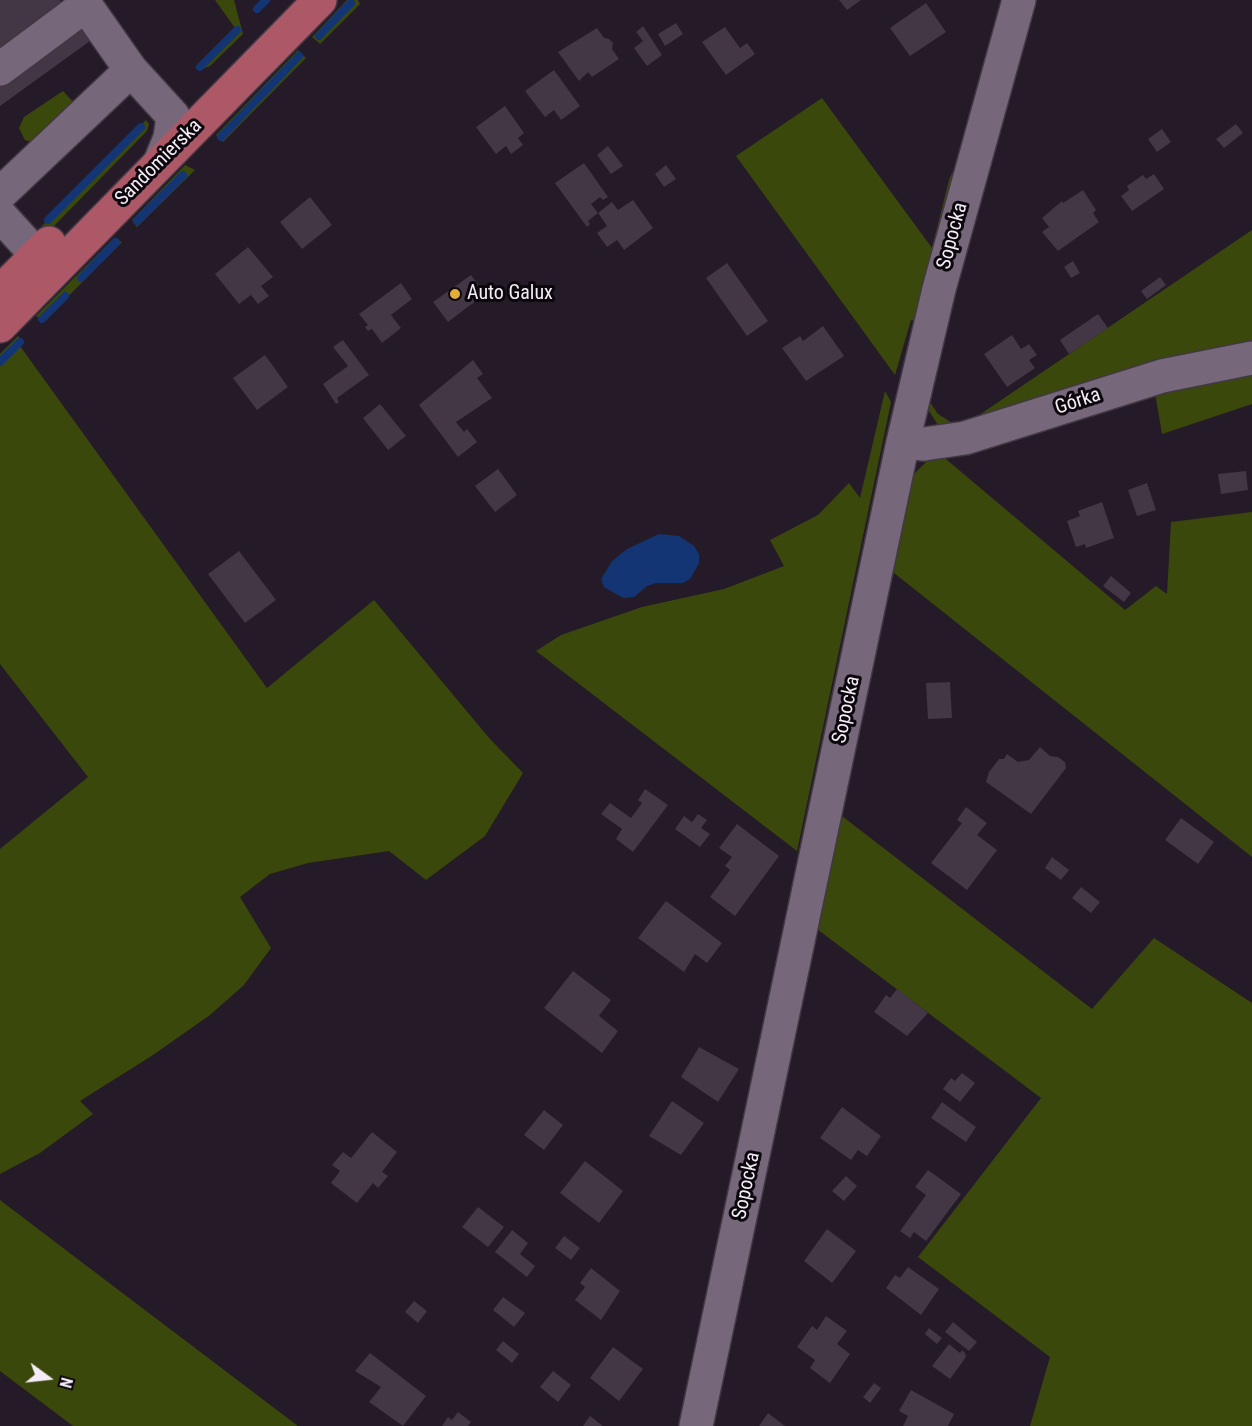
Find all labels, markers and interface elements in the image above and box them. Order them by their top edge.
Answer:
street label: Sandomierska [111,115,207,211]
street label: Sopocka [933,200,973,272]
place label: Auto Galux [467,282,553,306]
marker: Auto Galux [448,287,462,301]
street label: Górka [1052,383,1104,421]
street label: Sopocka [828,674,866,746]
street label: Sopocka [728,1150,766,1222]
north arrow [18,1348,78,1408]
text: N [55,1376,76,1390]

